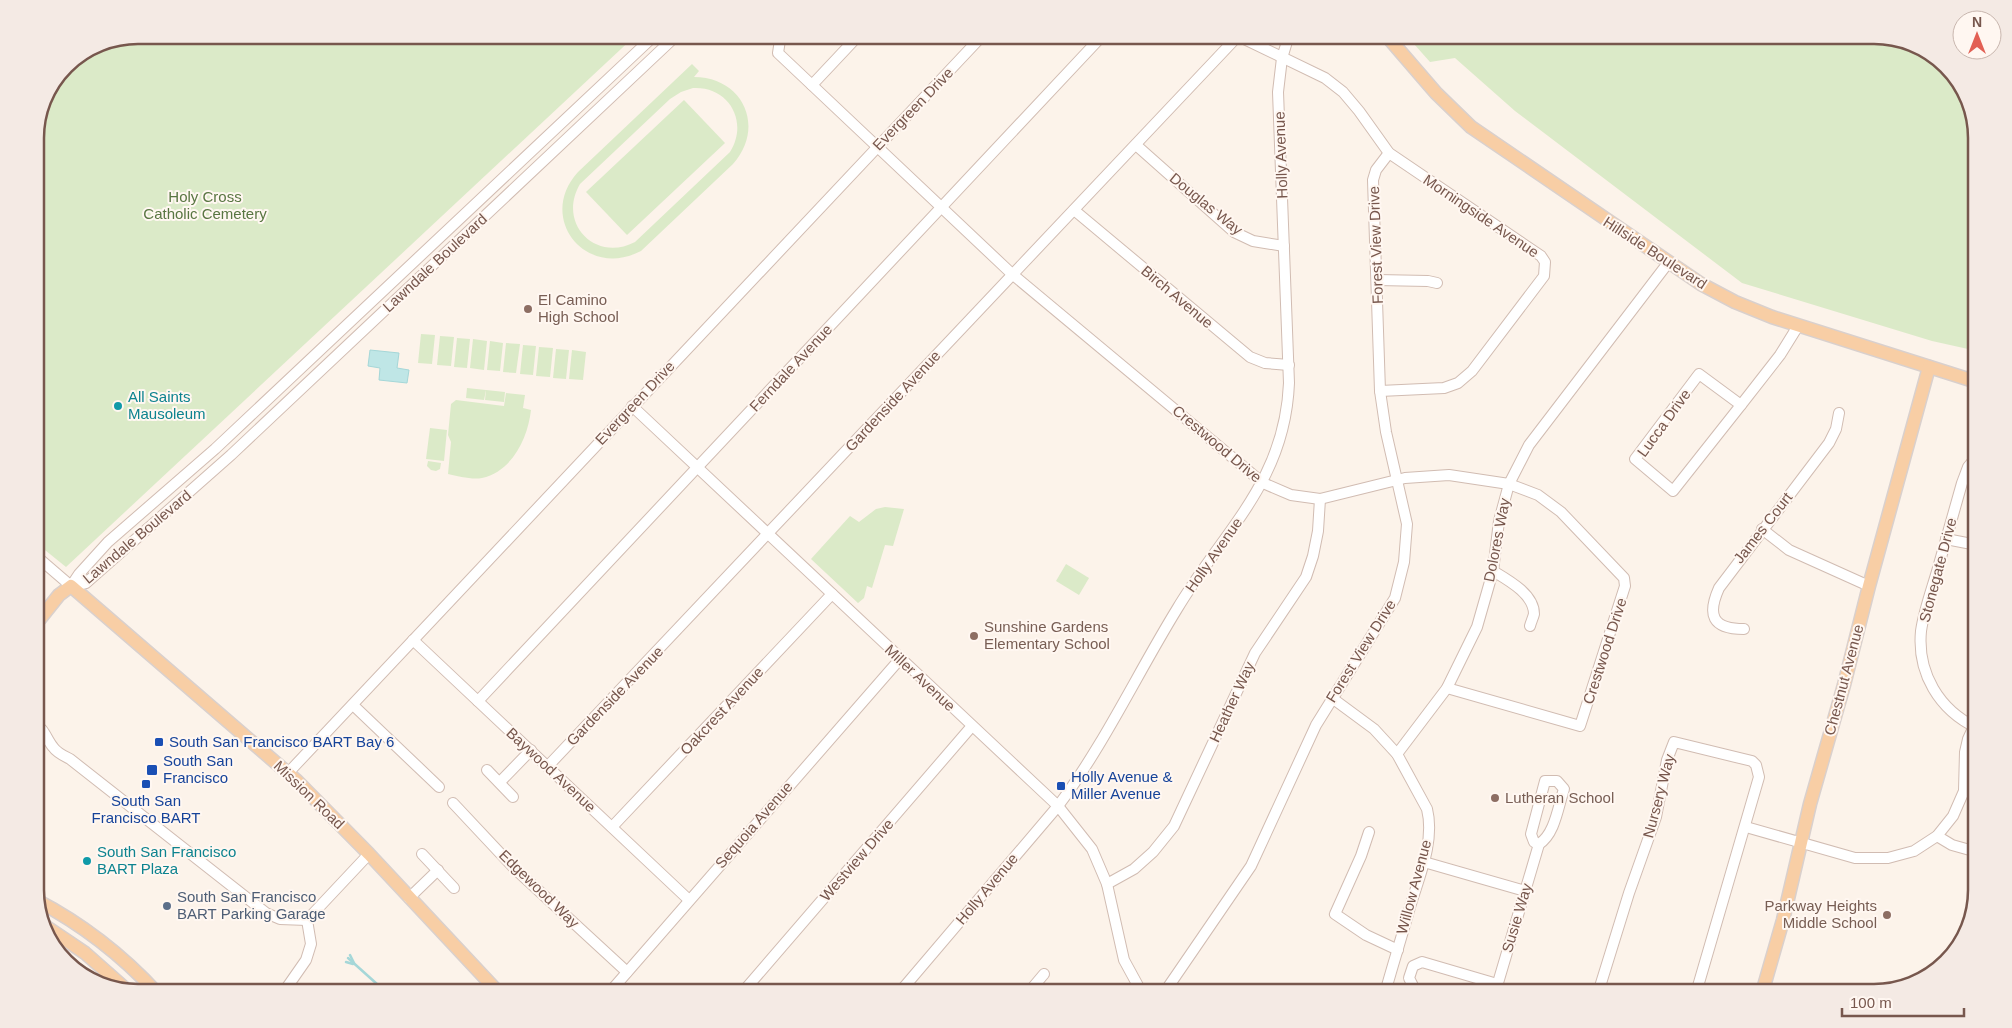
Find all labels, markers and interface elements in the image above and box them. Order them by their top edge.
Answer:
north arrow [1952,10,2002,60]
text: N [1972,14,1982,30]
street label: Evergreen Drive [869,64,956,154]
street label: Holly Avenue [1270,111,1291,199]
street label: Douglas Way [1167,169,1246,238]
street label: Morningside Avenue [1420,171,1542,261]
street label: Forest View Drive [1365,186,1386,304]
park label: Holy Cross Catholic Cemetery [143,188,267,222]
street label: Lawndale Boulevard [379,210,490,315]
street label: Hillside Boulevard [1600,213,1710,292]
street label: Birch Avenue [1138,262,1217,331]
place label: El Camino High School [538,291,619,325]
marker: El Camino High School [522,303,534,315]
street label: Ferndale Avenue [746,320,835,415]
street label: Gardenside Avenue [842,347,944,455]
street label: Evergreen Drive [591,357,678,448]
street label: Lucca Drive [1633,386,1694,460]
place label: All Saints Mausoleum [128,388,206,422]
marker: All Saints Mausoleum [112,400,124,412]
street label: Crestwood Drive [1169,401,1265,486]
street label: Lawndale Boulevard [79,486,194,587]
street label: James Court [1730,488,1796,566]
street label: Dolores Way [1480,496,1513,583]
street label: Holly Avenue [1182,514,1246,595]
street label: Stonegate Drive [1915,516,1960,624]
street label: Crestwood Drive [1579,595,1630,706]
street label: Forest View Drive [1322,596,1399,705]
place label: Sunshine Gardens Elementary School [984,618,1110,652]
street label: Chestnut Avenue [1821,623,1866,737]
marker: Sunshine Gardens Elementary School [968,630,980,642]
street label: Miller Avenue [882,641,959,714]
street label: Gardenside Avenue [563,642,666,749]
street label: Heather Way [1205,658,1258,745]
street label: Oakcrest Avenue [677,663,767,758]
street label: Baywood Avenue [503,724,599,815]
place label: South San Francisco BART Bay 6 [169,733,394,750]
marker: South San Francisco BART Bay 6 [153,736,165,748]
place label: South San Francisco [163,752,233,786]
street label: Nursery Way [1639,752,1678,840]
street label: Mission Road [271,757,348,832]
marker: South San Francisco [145,763,159,777]
place label: Holly Avenue & Miller Avenue [1071,768,1172,802]
marker: South San Francisco BART [140,778,152,790]
street label: Sequoia Avenue [711,778,796,871]
marker: Holly Avenue & Miller Avenue [1055,780,1067,792]
place label: Lutheran School [1505,789,1614,806]
place label: South San Francisco BART [92,792,200,826]
marker: Lutheran School [1489,792,1501,804]
street label: Westview Drive [816,815,897,904]
street label: Willow Avenue [1393,838,1434,936]
place label: South San Francisco BART Plaza [97,843,236,877]
street label: Edgewood Way [496,846,583,931]
street label: Holly Avenue [952,850,1021,928]
marker: South San Francisco BART Plaza [81,855,93,867]
street label: Susie Way [1498,881,1535,954]
place label: South San Francisco BART Parking Garage [177,888,326,922]
place label: Parkway Heights Middle School [1764,897,1877,931]
marker: South San Francisco BART Parking Garage [161,900,173,912]
marker: Parkway Heights Middle School [1881,909,1893,921]
scale bar [1842,986,1964,1018]
text: 100 m [1850,994,1892,1011]

